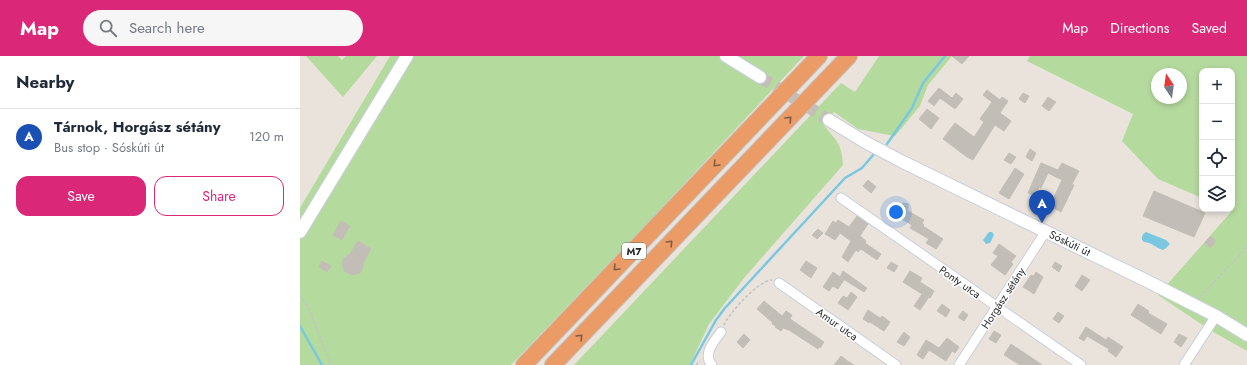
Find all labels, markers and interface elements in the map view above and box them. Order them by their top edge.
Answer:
search box [83,10,363,46]
text: Map [20,15,59,42]
icon: search [97,17,119,39]
text: Search here [129,17,205,39]
text: Map [1062,18,1088,38]
text: Directions [1110,18,1170,38]
text: Saved [1192,18,1227,38]
north arrow [1151,68,1187,104]
map controls [1199,68,1235,212]
button: + [1199,68,1235,104]
text: Nearby [16,70,74,94]
button: − [1199,104,1235,140]
text: Tárnok, Horgász sétány [54,116,220,138]
one-way arrow [784,116,792,124]
text: A [24,127,34,146]
text: 120 m [249,127,284,146]
text: Bus stop · Sóskúti út [54,138,164,157]
button: locate [1199,140,1235,176]
one-way arrow [713,159,721,167]
button: Save [16,176,146,216]
button: Share [154,176,284,216]
button: layers [1199,176,1235,212]
pin: A [1029,190,1055,223]
your location [886,202,906,222]
street label: Sóskúti út [1047,226,1094,260]
one-way arrow [665,240,673,248]
road number: M7 [622,243,646,259]
street label: Ponty utca [936,262,984,302]
one-way arrow [614,264,621,271]
street label: Horgász sétány [977,264,1029,332]
street label: Amur utca [813,304,861,344]
one-way arrow [575,334,583,342]

